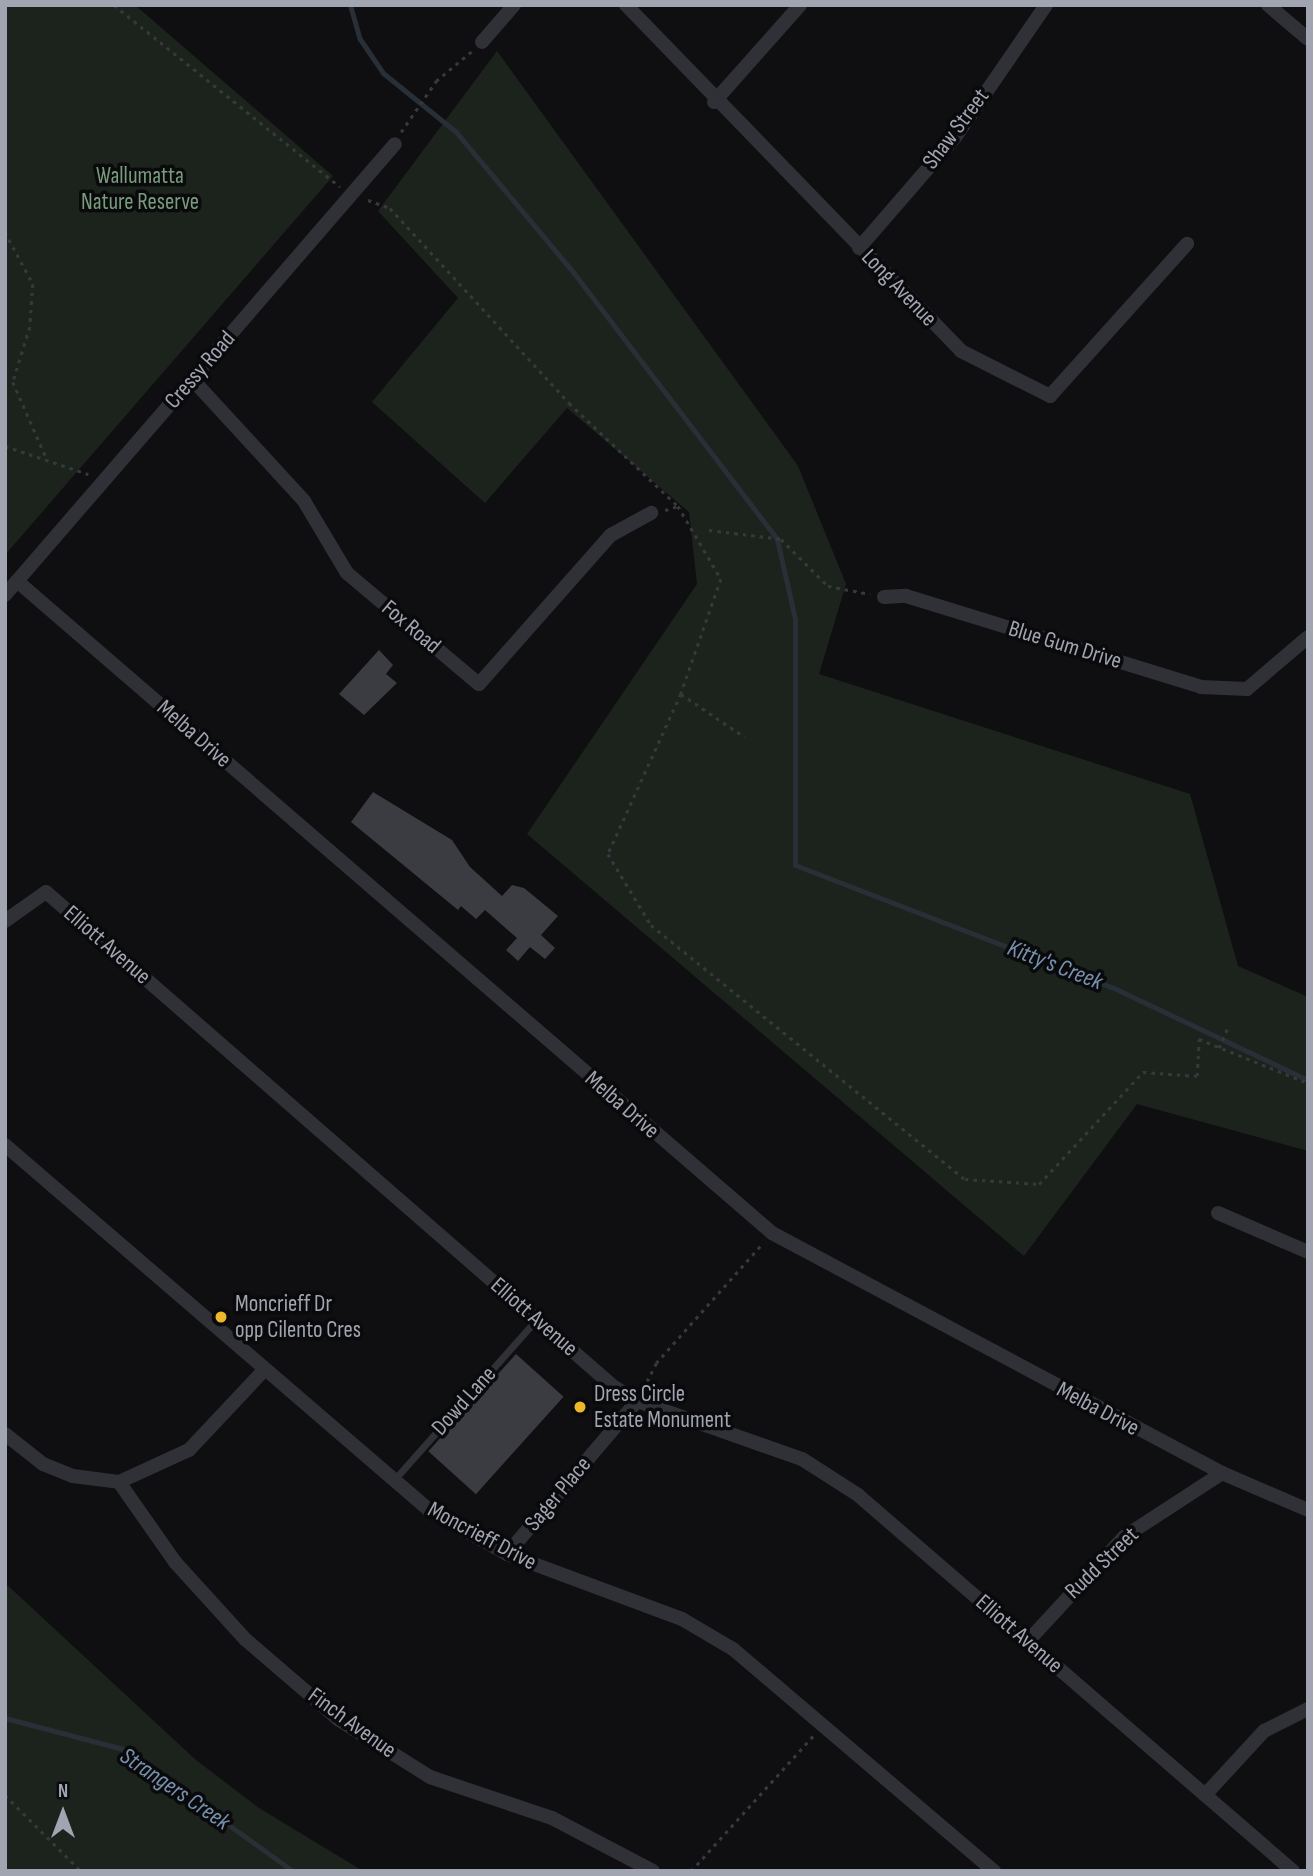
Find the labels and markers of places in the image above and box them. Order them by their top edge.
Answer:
place label: Moncrieff Dr opp Cilento Cres [235,1290,361,1344]
marker: Moncrieff Dr opp Cilento Cres [213,1309,229,1325]
place label: Dress Circle Estate Monument [594,1380,731,1434]
marker: Dress Circle Estate Monument [572,1399,588,1415]

